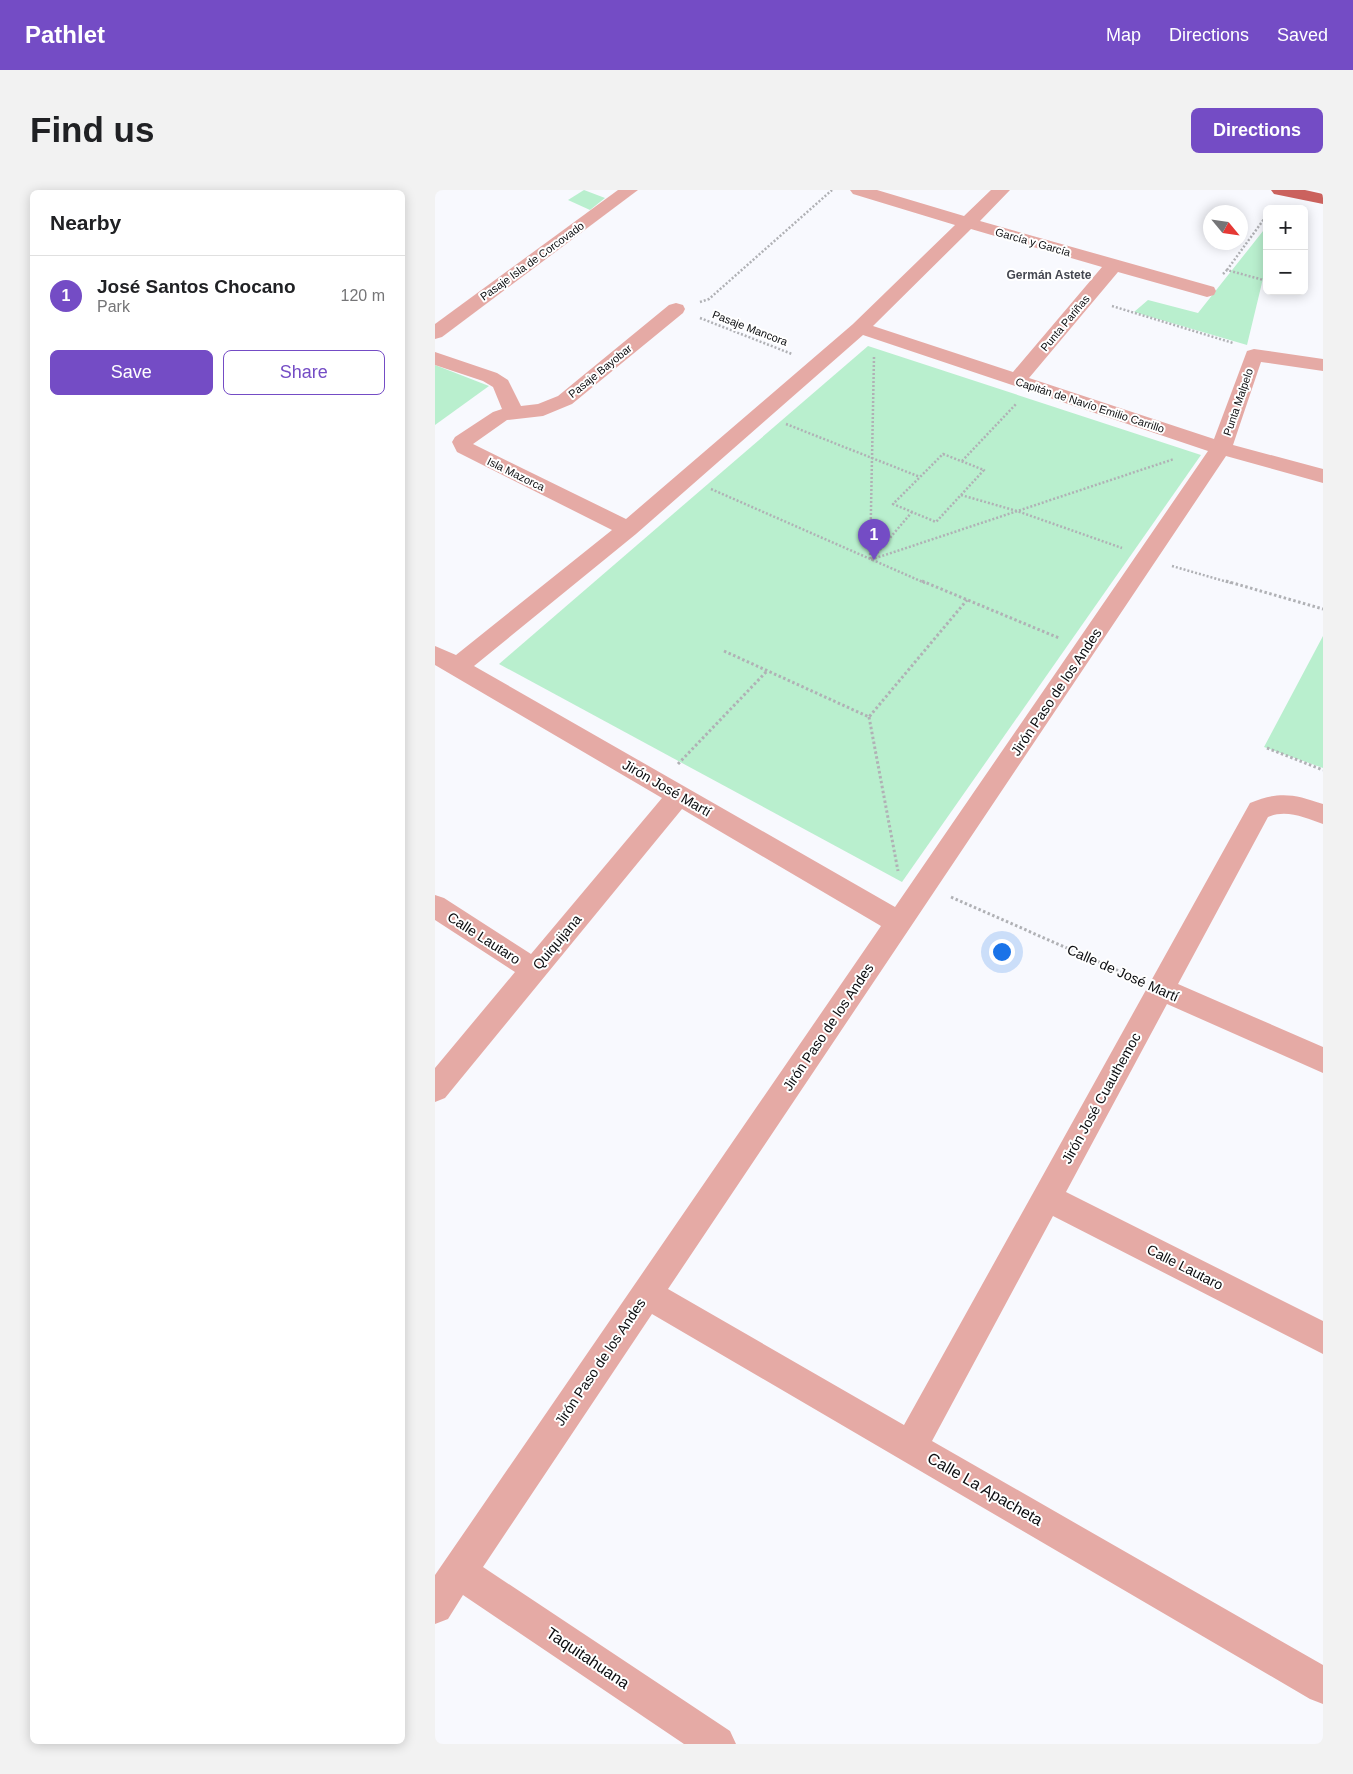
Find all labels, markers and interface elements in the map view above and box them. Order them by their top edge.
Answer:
text: Pathlet [25,21,105,48]
text: Map [1106,25,1141,45]
text: Directions [1169,25,1249,45]
text: Saved [1277,25,1328,45]
button: Directions [1191,108,1323,153]
text: Find us [30,110,154,149]
north arrow [1203,205,1248,250]
map controls [1263,205,1308,295]
button: + [1263,205,1308,250]
text: Nearby [50,211,121,234]
street label: Pasaje Isla de Corcovado [478,219,586,303]
street label: García y García [994,226,1073,259]
button: − [1263,250,1308,295]
district label: Germán Astete [1007,268,1092,282]
text: José Santos Chocano [97,276,296,297]
text: 1 [62,287,70,304]
text: 120 m [341,287,385,304]
street label: Punta Pariñas [1038,292,1092,353]
text: Park [97,298,130,315]
street label: Pasaje Mancora [711,308,790,348]
street label: Pasaje Bayobar [566,342,634,400]
button: Save [50,350,213,395]
button: Share [223,350,385,395]
street label: Punta Malpelo [1221,367,1255,437]
street label: Capitán de Navío Emilio Carrillo [1014,375,1166,435]
street label: Isla Mazorca [485,455,547,493]
pin: 1 [858,519,890,560]
street label: Jirón Paso de los Andes [1007,625,1105,759]
street label: Jirón José Martí [620,756,714,820]
street label: Calle Lautaro [445,909,523,968]
street label: Quiquijana [529,911,585,973]
your location [989,939,1015,965]
street label: Calle de José Martí [1065,941,1181,1005]
street label: Jirón Paso de los Andes [779,960,877,1094]
street label: Jirón José Cuauthemoc [1058,1030,1144,1166]
street label: Calle Lautaro [1144,1241,1226,1293]
street label: Jirón Paso de los Andes [551,1295,649,1429]
street label: Calle La Apacheta [925,1449,1046,1529]
street label: Taquitahuana [543,1624,633,1692]

